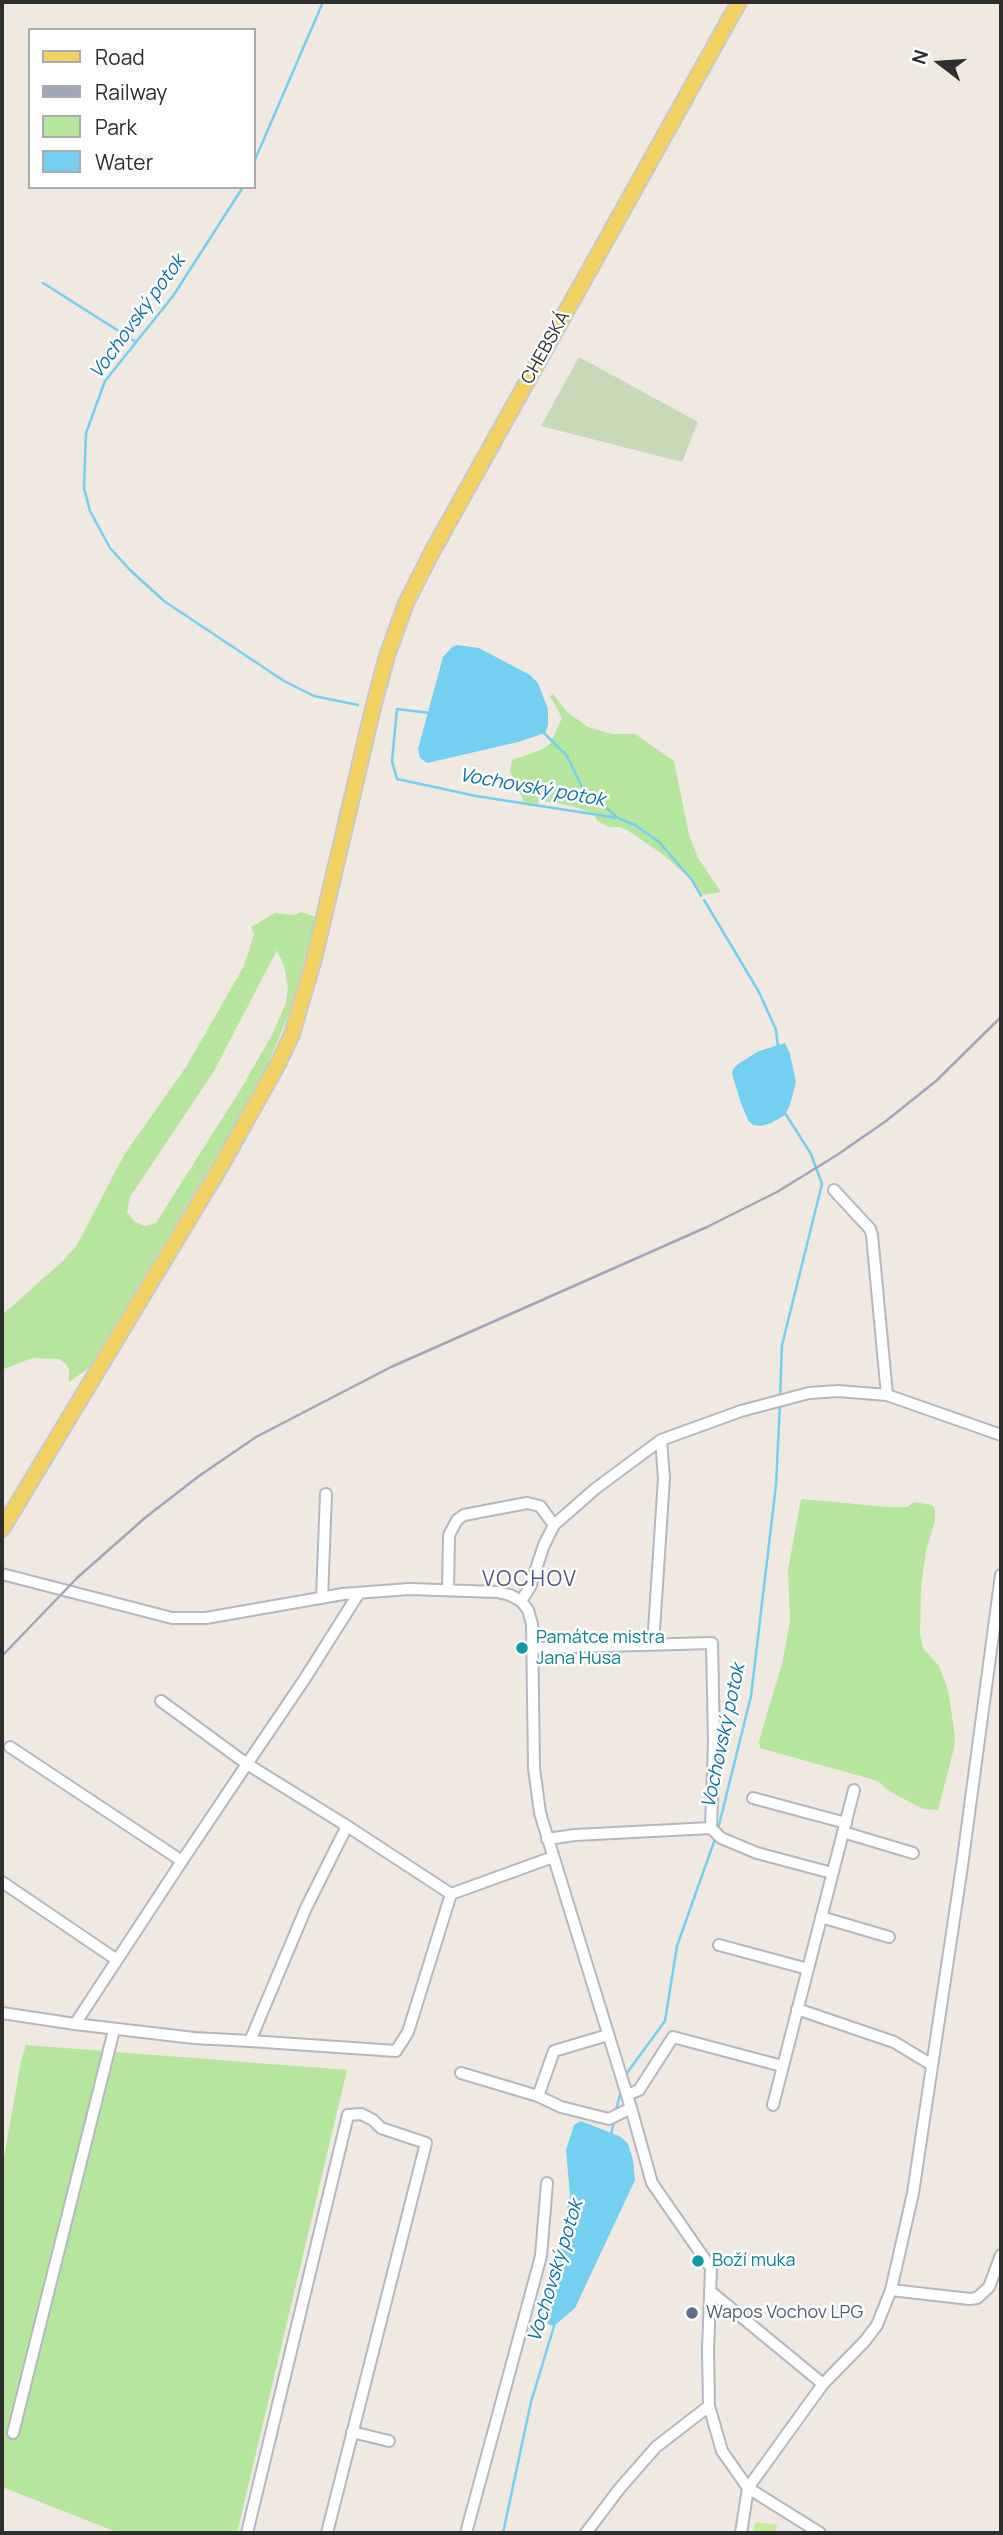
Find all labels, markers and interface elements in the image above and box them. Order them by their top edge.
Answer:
legend [28,28,256,189]
north arrow [905,28,975,98]
text: Road [95,43,145,71]
text: N [905,47,934,67]
text: Railway [95,78,167,106]
text: Park [95,113,137,141]
text: Water [95,148,153,176]
water label: Vochovský potok [86,251,190,383]
street label: CHEBSKÁ [517,308,575,388]
water label: Vochovský potok [458,764,606,812]
district label: VOCHOV [483,1567,577,1593]
place label: Památce mistra Jana Husa [536,1627,665,1670]
marker: Památce mistra Jana Husa [514,1640,530,1656]
water label: Vochovský potok [698,1662,750,1810]
water label: Vochovský potok [524,2197,588,2345]
place label: Boží muka [712,2250,796,2272]
marker: Boží muka [690,2253,706,2269]
place label: Wapos Vochov LPG [706,2302,863,2324]
marker: Wapos Vochov LPG [684,2305,700,2321]

